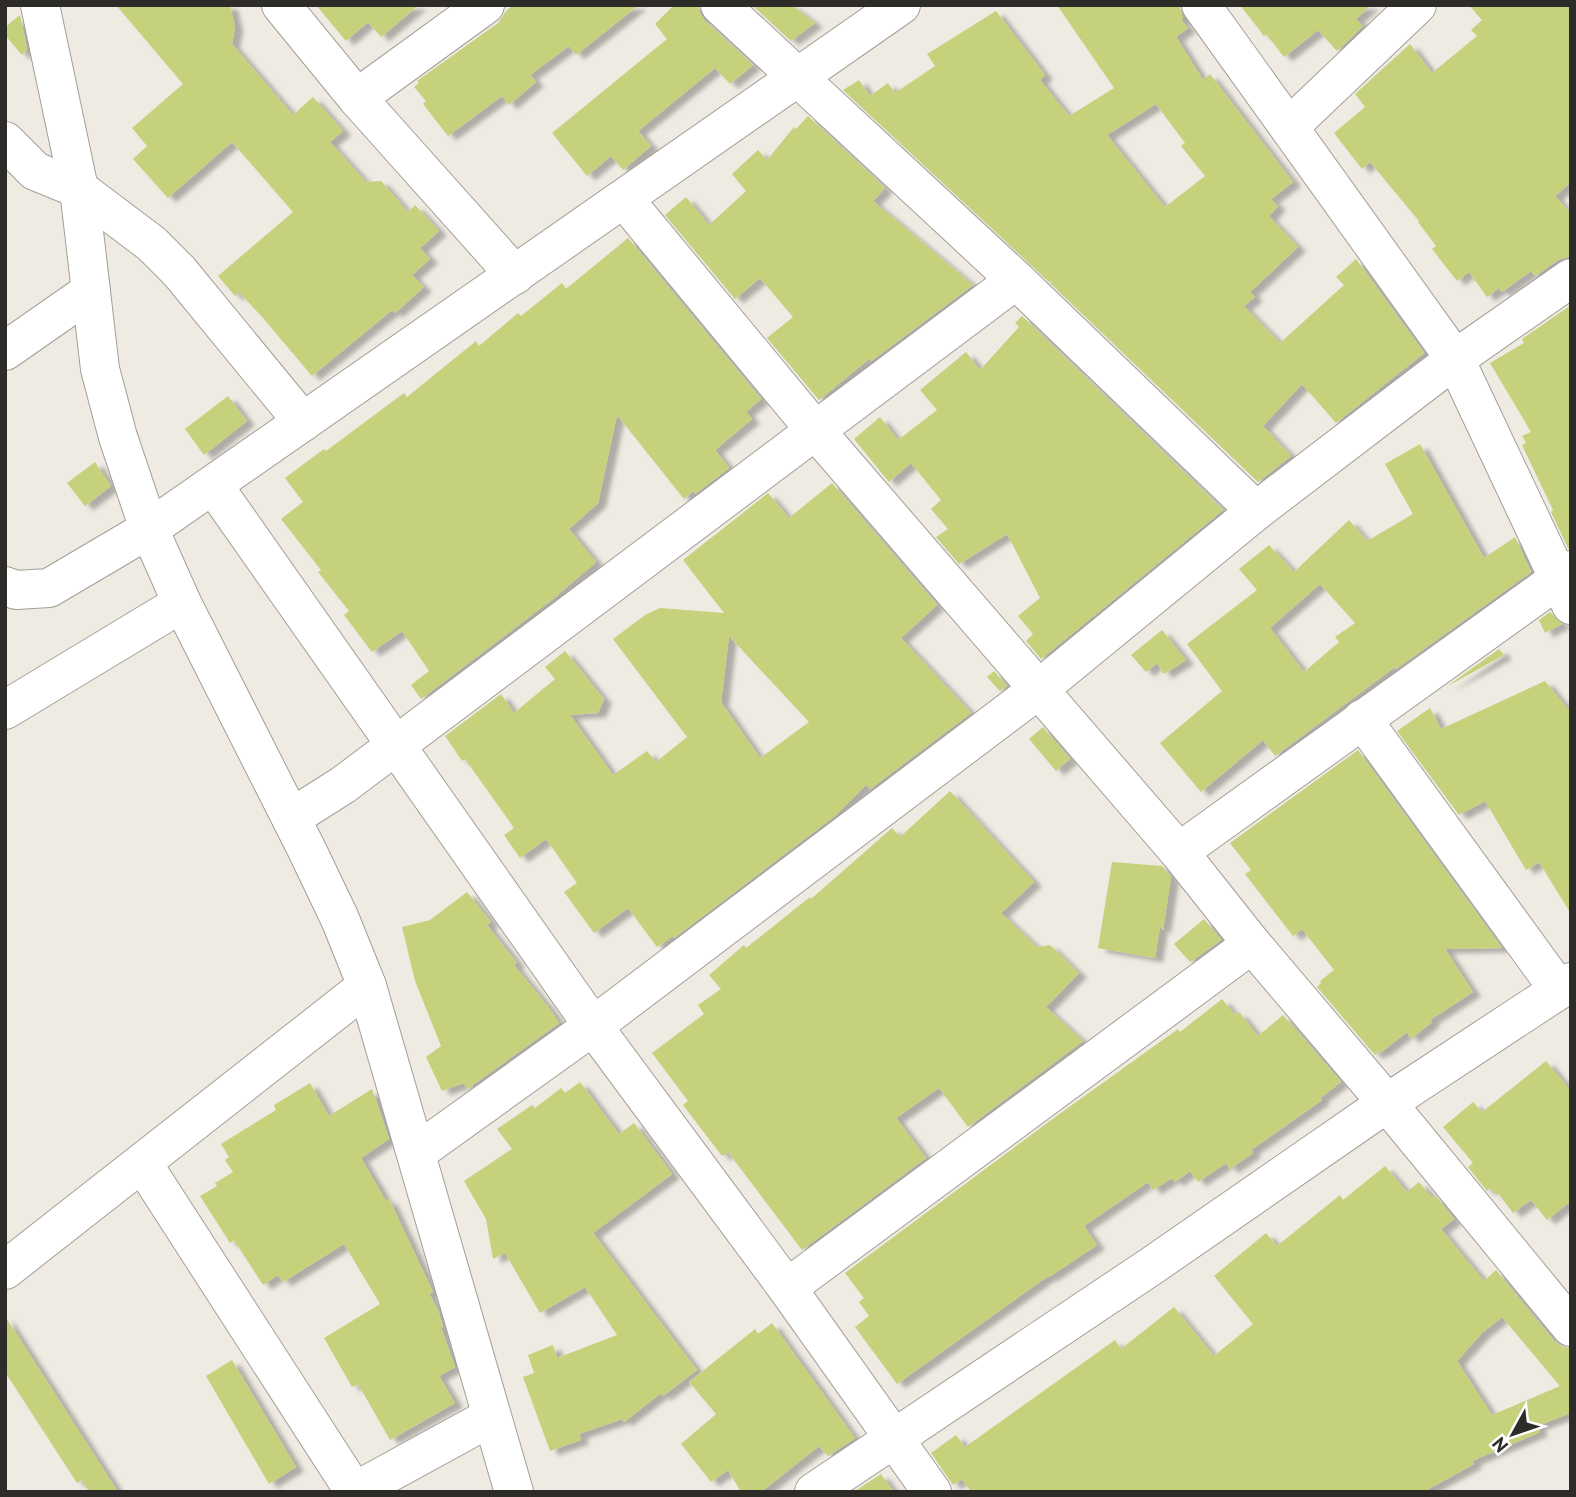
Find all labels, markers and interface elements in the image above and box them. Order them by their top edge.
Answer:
north arrow [1478,1399,1548,1469]
text: N [1487,1432,1513,1457]

